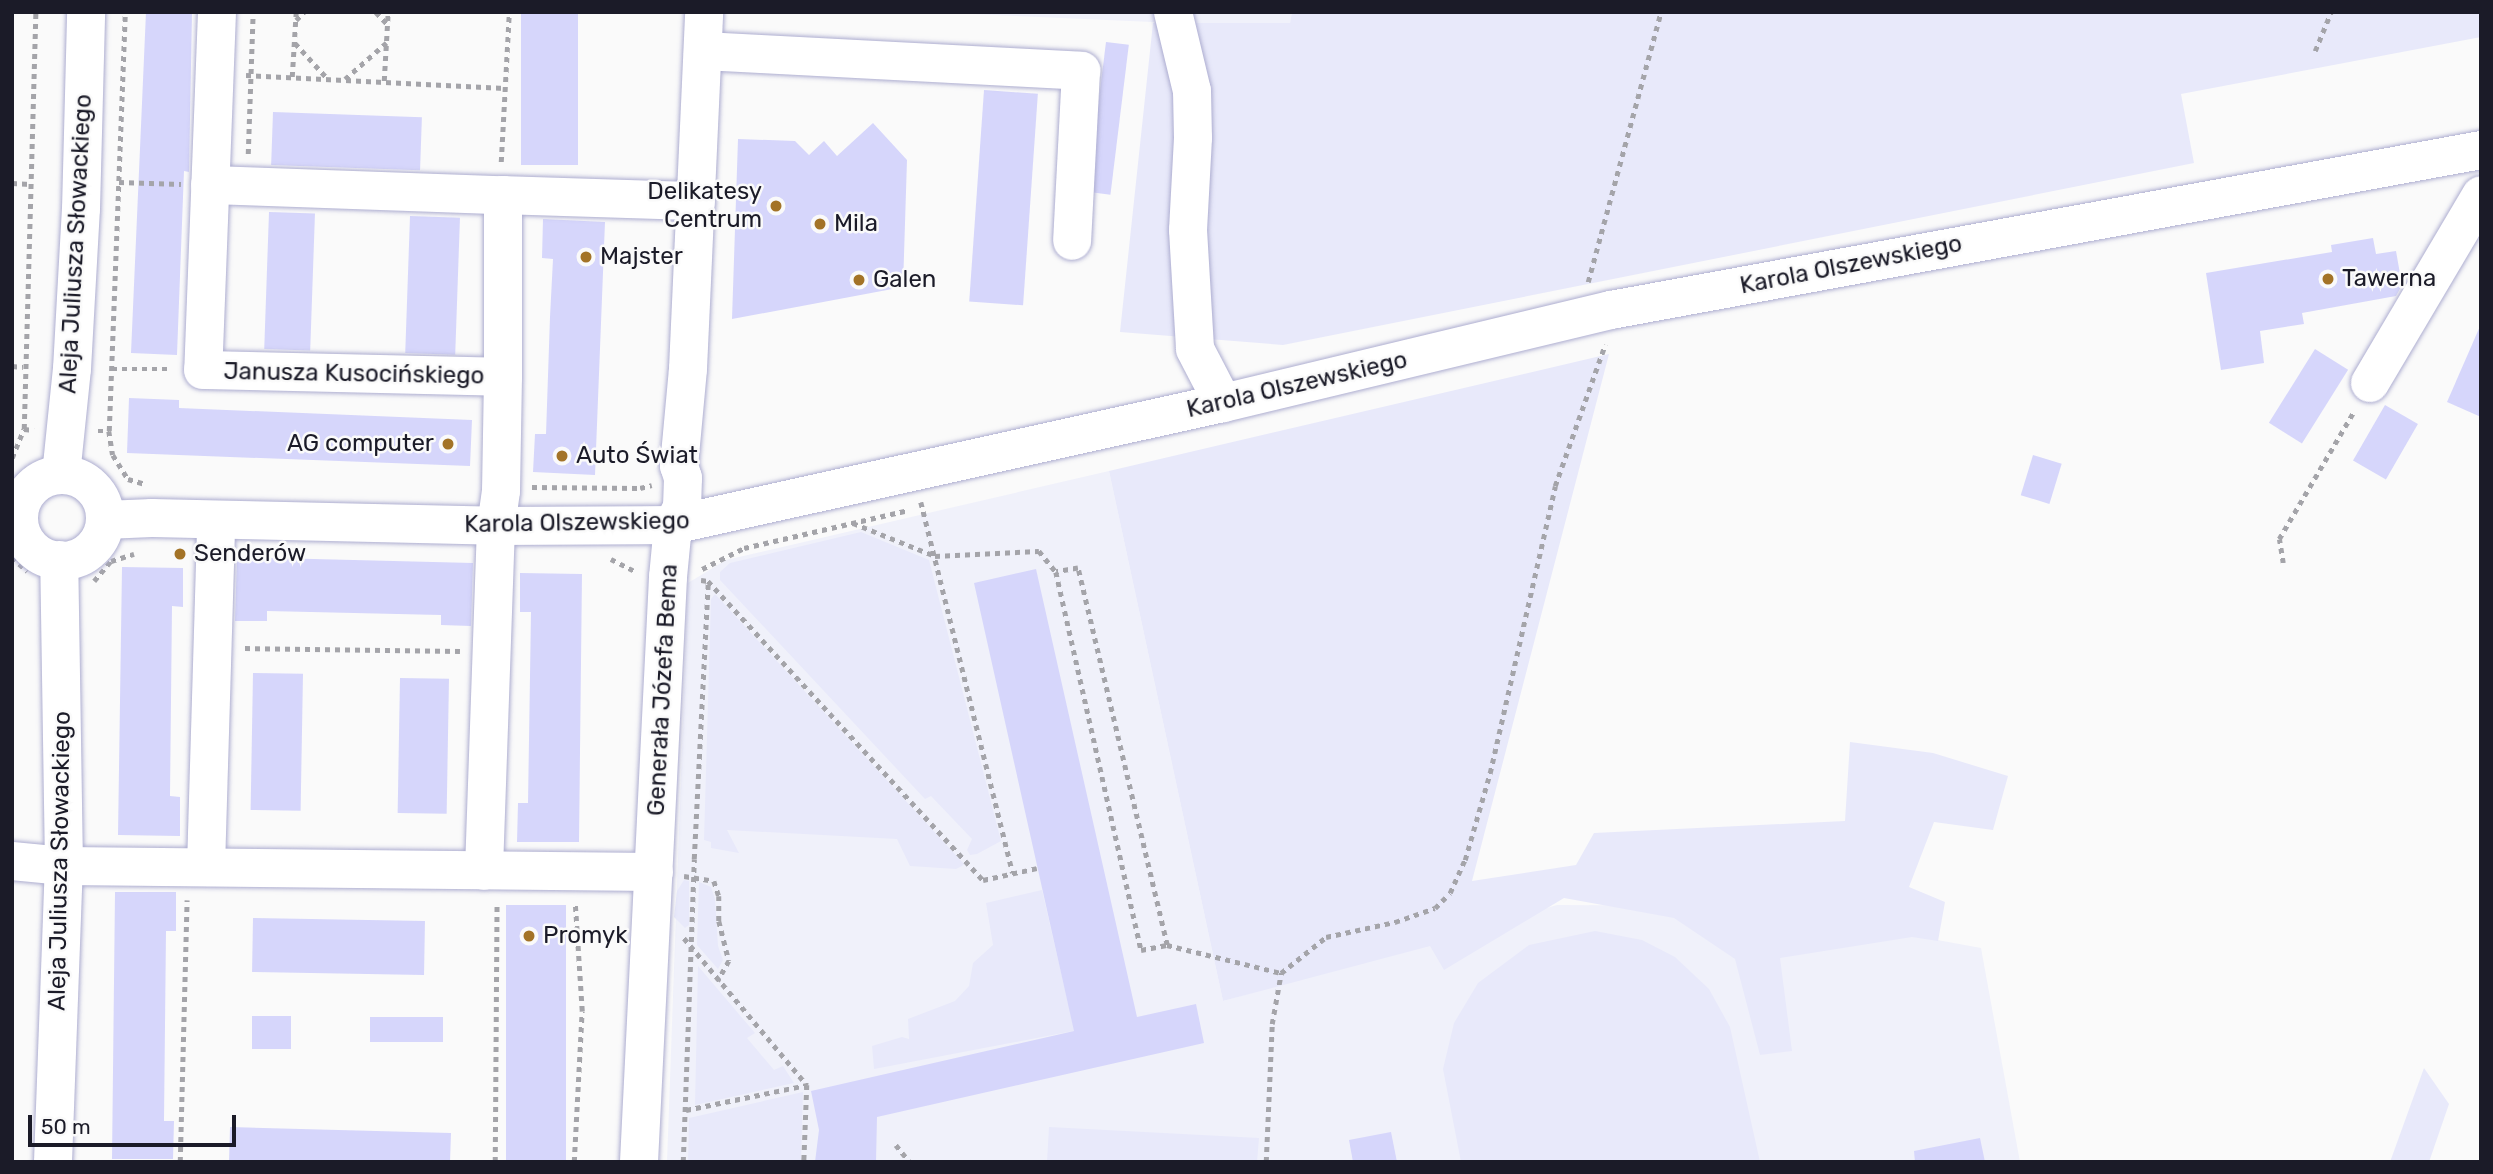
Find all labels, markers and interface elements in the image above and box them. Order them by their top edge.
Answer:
street label: Aleja Juliusza Słowackiego [54,93,98,395]
place label: Delikatesy Centrum [647,178,762,234]
marker: Delikatesy Centrum [768,198,784,214]
place label: Mila [834,210,878,238]
marker: Mila [812,216,828,232]
street label: Karola Olszewskiego [1738,229,1964,301]
place label: Majster [600,243,683,271]
marker: Majster [578,249,594,265]
place label: Tawerna [2342,265,2436,293]
place label: Galen [873,266,936,294]
marker: Tawerna [2320,271,2336,287]
marker: Galen [851,272,867,288]
street label: Karola Olszewskiego [1184,346,1410,424]
street label: Janusza Kusocińskiego [223,357,485,391]
place label: AG computer [287,430,434,458]
marker: AG computer [440,436,456,452]
place label: Auto Świat [576,442,698,470]
marker: Auto Świat [554,448,570,464]
street label: Karola Olszewskiego [464,507,690,539]
place label: Senderów [194,540,306,568]
marker: Senderów [172,546,188,562]
street label: Generała Józefa Bema [642,563,684,817]
street label: Aleja Juliusza Słowackiego [43,711,77,1011]
place label: Promyk [543,922,628,950]
marker: Promyk [521,928,537,944]
scale bar [32,1100,240,1144]
text: 50 m [41,1114,91,1139]

